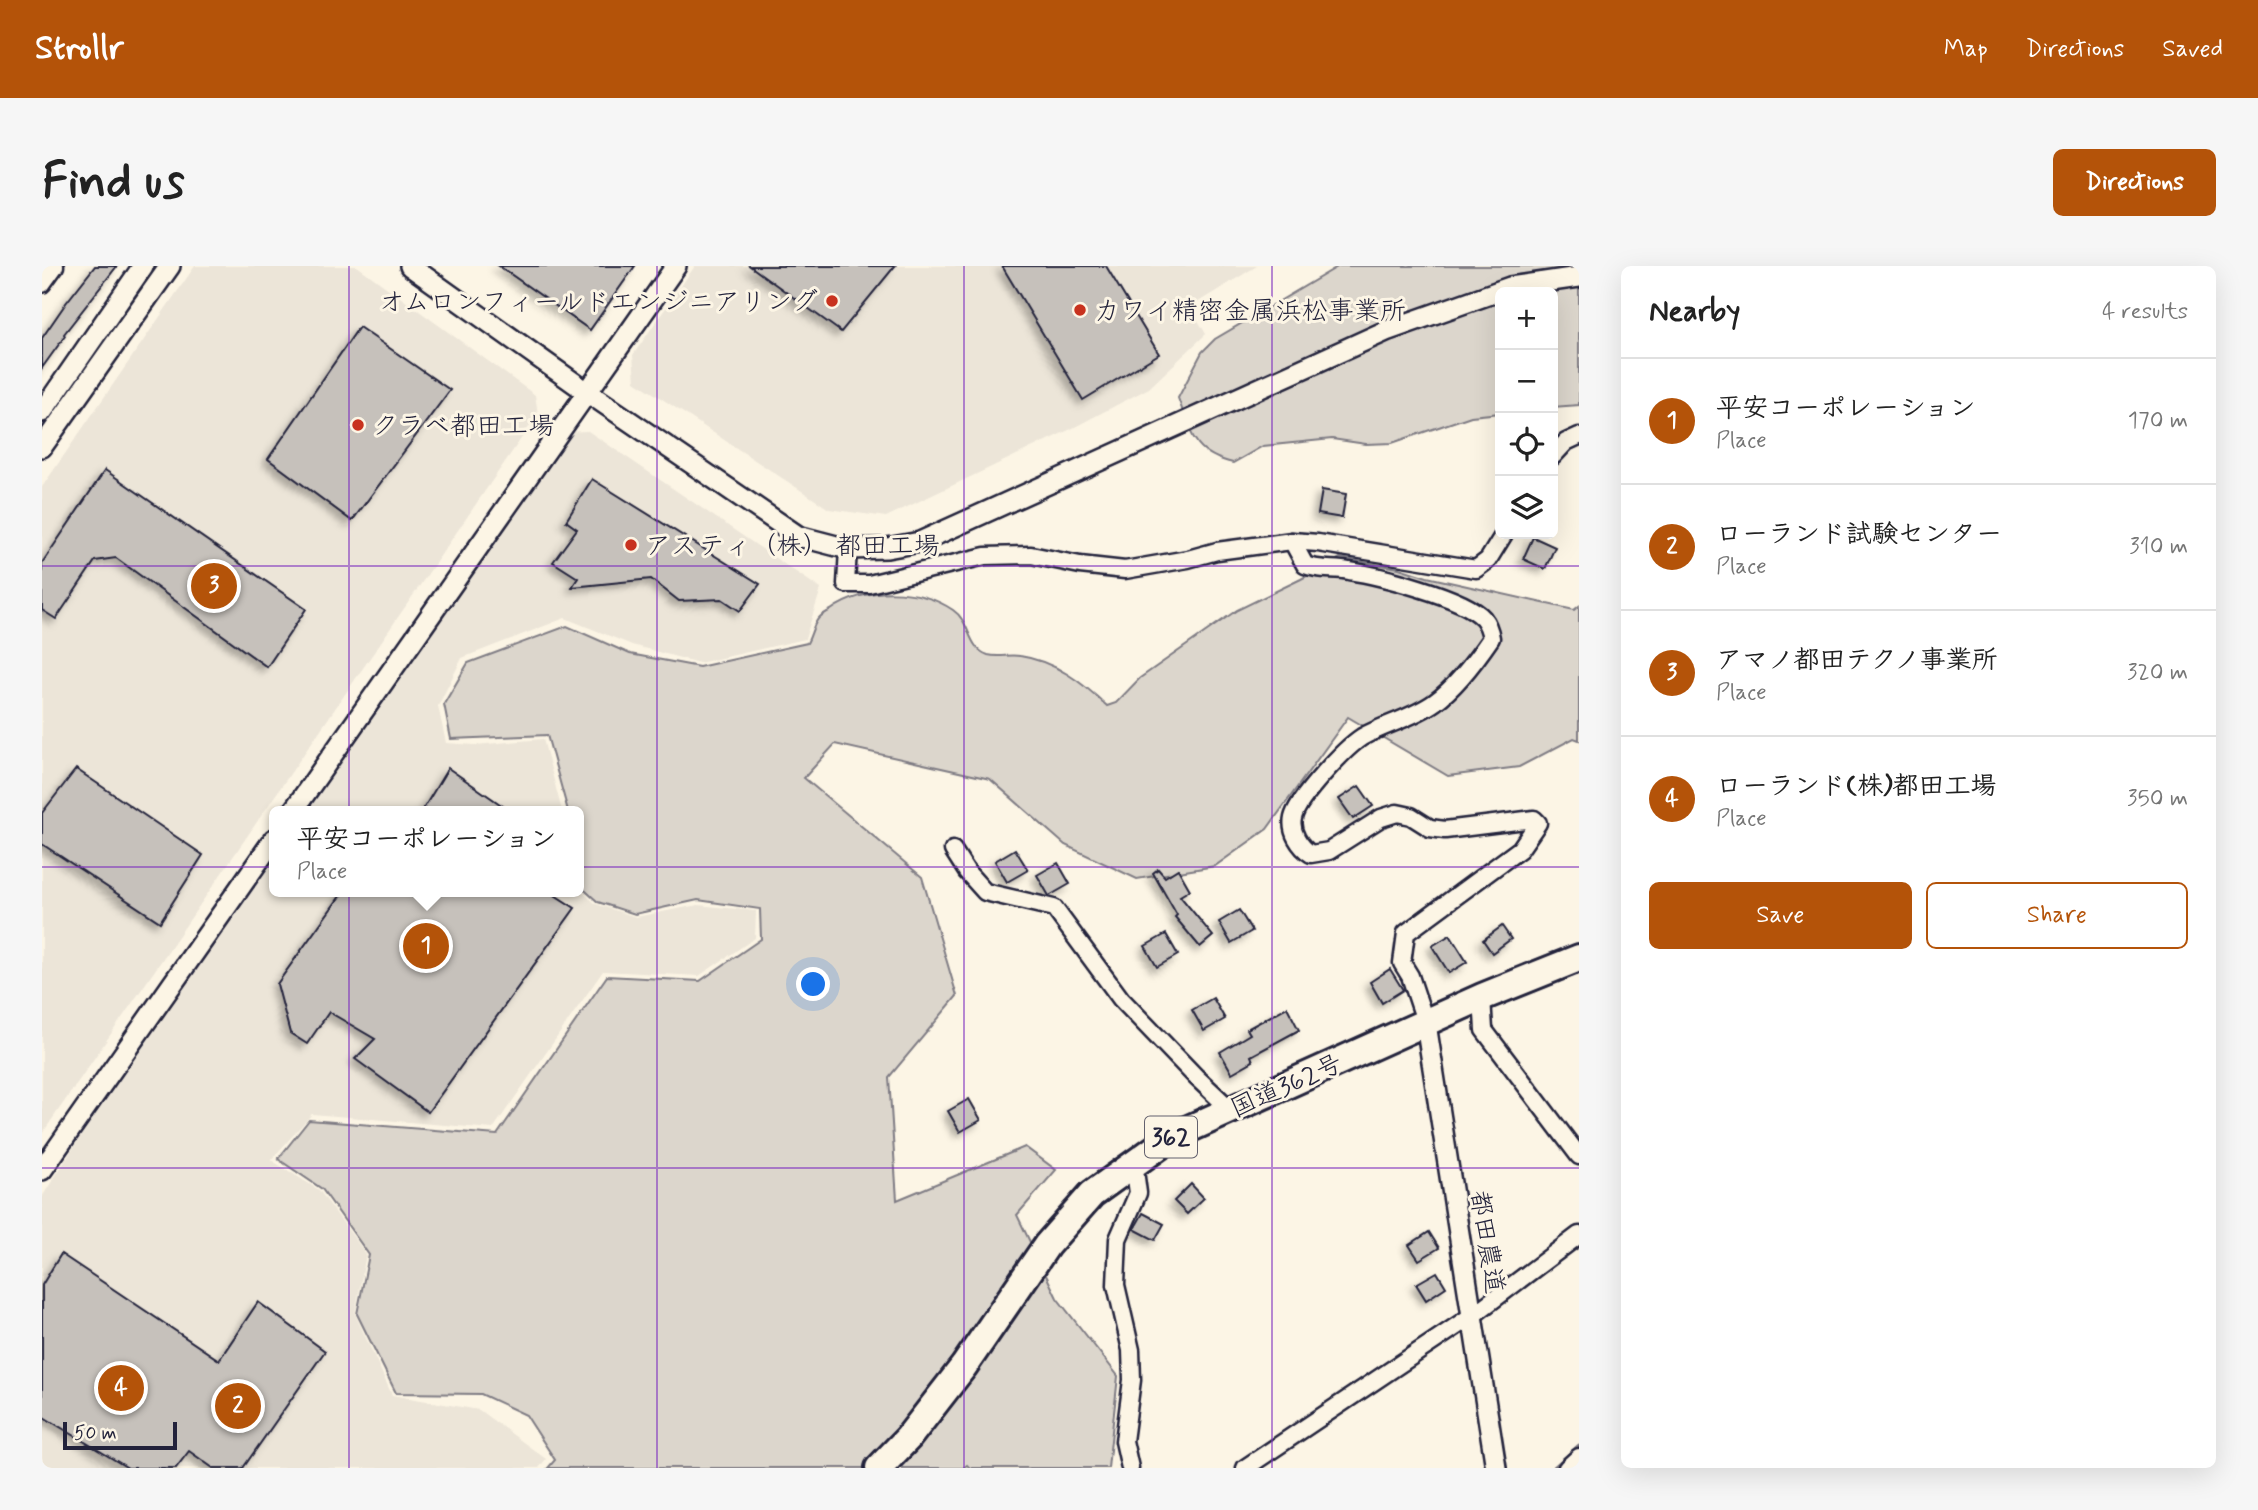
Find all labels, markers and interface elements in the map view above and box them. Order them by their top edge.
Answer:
text: Strollr [35,27,124,71]
text: Map [1944,34,1988,65]
text: Directions [2026,34,2124,65]
text: Saved [2162,34,2223,65]
button: Directions [2053,149,2216,216]
text: Find us [42,150,185,215]
place label: オムロンフィールドエンジニアリング [379,286,818,320]
map controls [1495,287,1558,539]
button: + [1495,287,1558,350]
text: Nearby [1649,292,1740,331]
marker: オムロンフィールドエンジニアリング [824,293,840,309]
place label: カワイ精密金属浜松事業所 [1094,295,1406,329]
text: 4 results [2102,297,2188,327]
marker: カワイ精密金属浜松事業所 [1072,302,1088,318]
button: − [1495,350,1558,413]
text: 平安コーポレーション [1716,392,1975,426]
text: 1 [1667,406,1677,436]
text: 170 m [2128,406,2188,436]
place label: クラベ都田工場 [372,410,554,444]
button: locate [1495,413,1558,476]
marker: クラベ都田工場 [350,417,366,433]
text: Place [1716,426,1767,456]
button: layers [1495,476,1558,539]
text: ローランド試験センター [1716,518,2002,552]
place label: アスティ（株） 都田工場 [645,530,940,564]
text: 2 [1666,532,1678,562]
text: 310 m [2129,532,2188,562]
marker: アスティ（株） 都田工場 [623,537,639,553]
text: Place [1716,552,1767,582]
pin: 3 [191,560,237,612]
text: アマノ都田テクノ事業所 [1716,644,1998,678]
text: 3 [1667,658,1677,688]
text: 320 m [2127,658,2188,688]
text: Place [1716,678,1767,708]
text: ローランド(株)都田工場 [1716,770,1996,804]
text: 4 [1665,784,1679,814]
text: 350 m [2127,784,2188,814]
text: Place [1716,804,1767,834]
popup [269,806,584,897]
text: 平安コーポレーション [297,823,556,857]
text: Place [297,857,347,887]
button: Save [1649,882,1912,949]
button: Share [1926,882,2188,949]
pin: 1 [403,920,449,972]
your location [796,967,830,1001]
street label: 国道362号 [1225,1047,1348,1127]
road number: 362 [1145,1116,1197,1158]
street label: 都田農道 [1461,1188,1511,1296]
pin: 4 [98,1362,144,1414]
pin: 2 [215,1380,261,1432]
scale bar [63,1419,177,1451]
text: 50 m [74,1421,117,1446]

